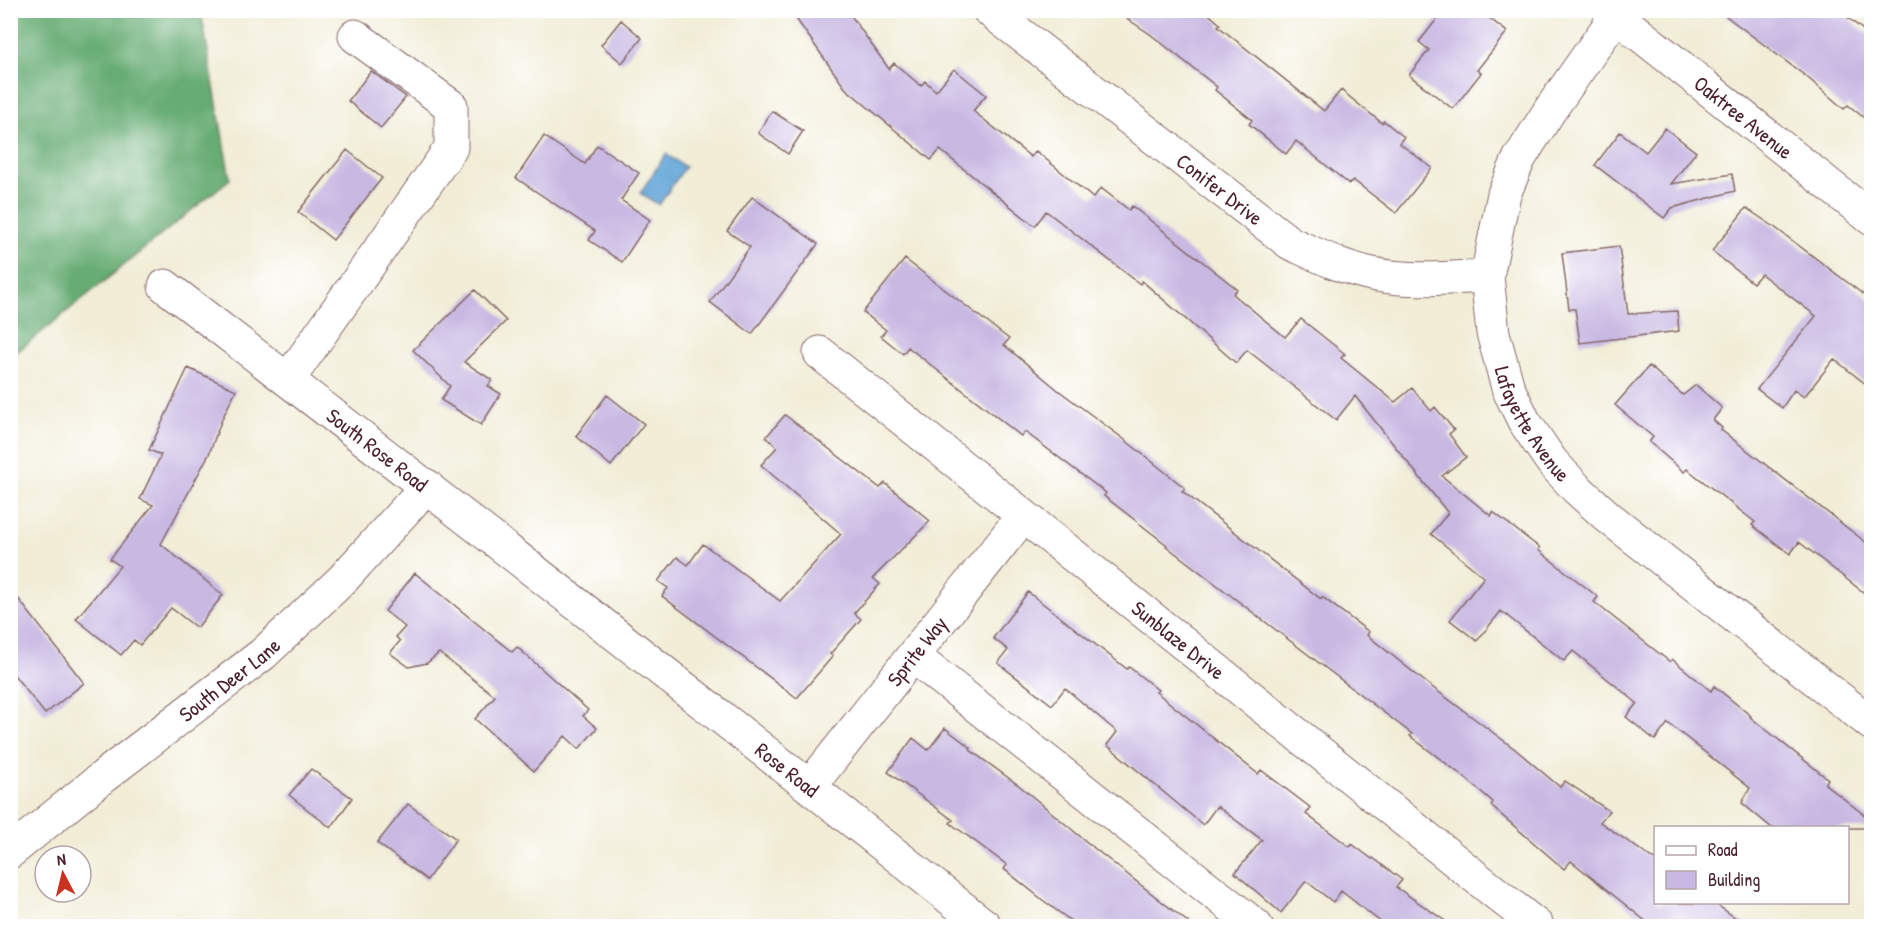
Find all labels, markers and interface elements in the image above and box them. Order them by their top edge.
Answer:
street label: Oaktree Avenue [1688,69,1799,165]
street label: Conifer Drive [1170,146,1269,232]
street label: Lafayette Avenue [1488,363,1577,488]
street label: South Rose Road [321,401,434,498]
street label: Sunblaze Drive [1126,593,1231,686]
street label: Sprite Way [880,610,953,692]
street label: South Deer Lane [173,631,286,728]
street label: Rose Road [749,735,825,804]
legend [1654,826,1849,904]
text: Road [1708,837,1738,862]
north arrow [33,844,93,904]
text: N [56,848,67,871]
text: Building [1708,867,1760,892]

